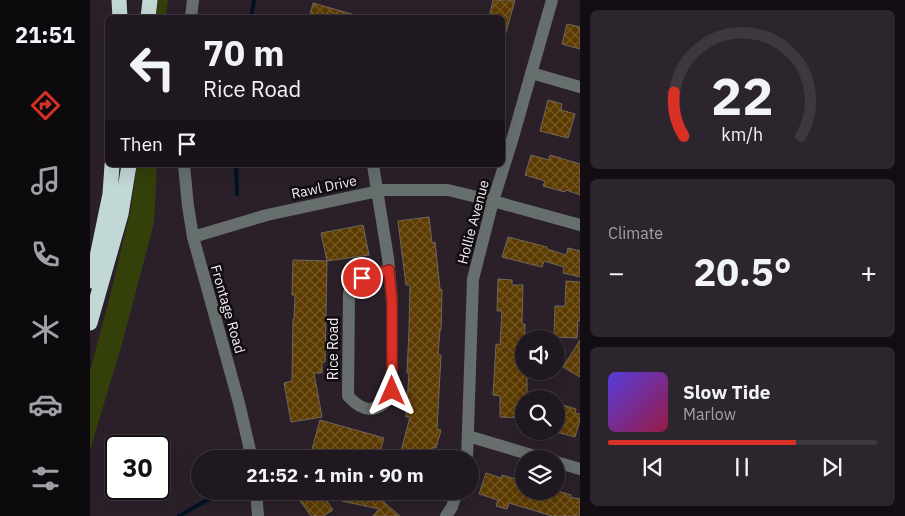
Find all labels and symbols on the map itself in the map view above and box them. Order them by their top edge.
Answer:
street label: Rawl Drive [290,171,359,203]
street label: Hollie Avenue [453,178,493,266]
pin [341,257,383,299]
street label: Frontage Road [207,263,249,355]
street label: Rice Road [324,318,342,380]
position arrow [365,364,417,416]
speed limit sign: 30 [105,435,170,500]

